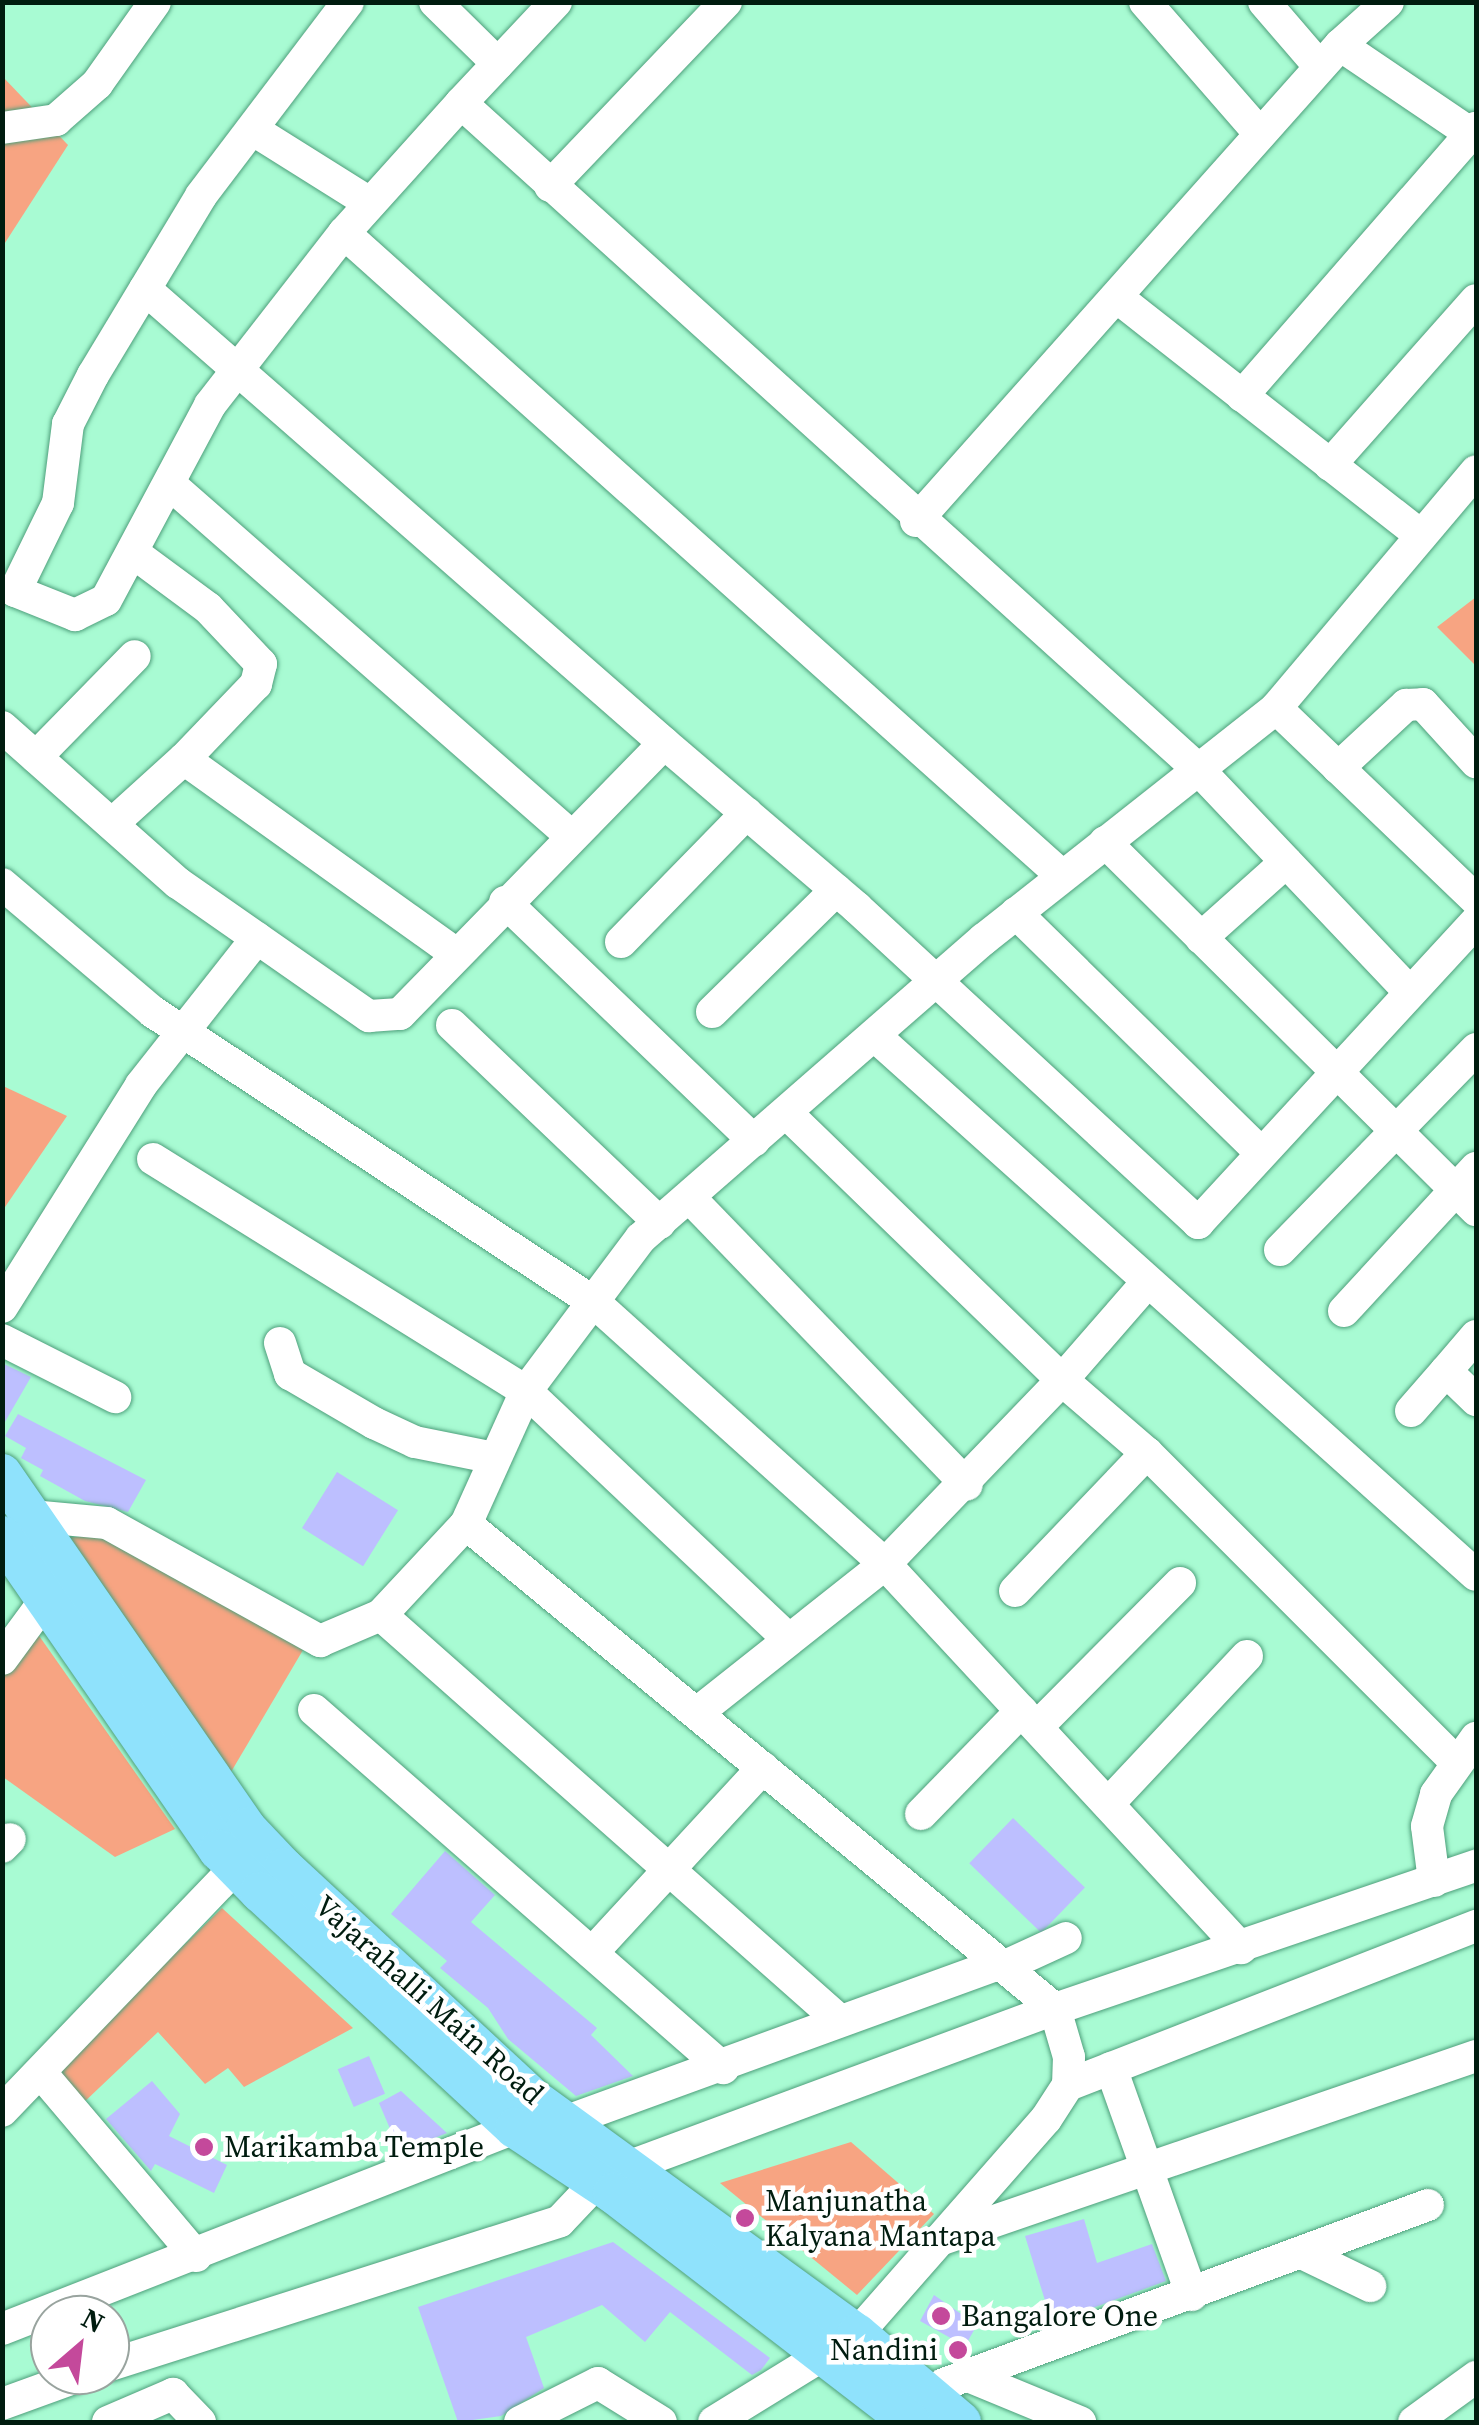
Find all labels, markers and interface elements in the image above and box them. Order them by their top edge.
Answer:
street label: Vajarahalli Main Road [307,1888,551,2112]
place label: Marikamba Temple [224,2129,485,2165]
marker: Marikamba Temple [193,2136,215,2158]
place label: Manjunatha Kalyana Mantapa [765,2183,996,2254]
marker: Manjunatha Kalyana Mantapa [734,2207,756,2229]
north arrow [30,2295,130,2395]
place label: Bangalore One [961,2298,1158,2334]
text: N [75,2299,111,2342]
marker: Bangalore One [930,2305,952,2327]
place label: Nandini [830,2332,938,2368]
marker: Nandini [947,2339,969,2361]

